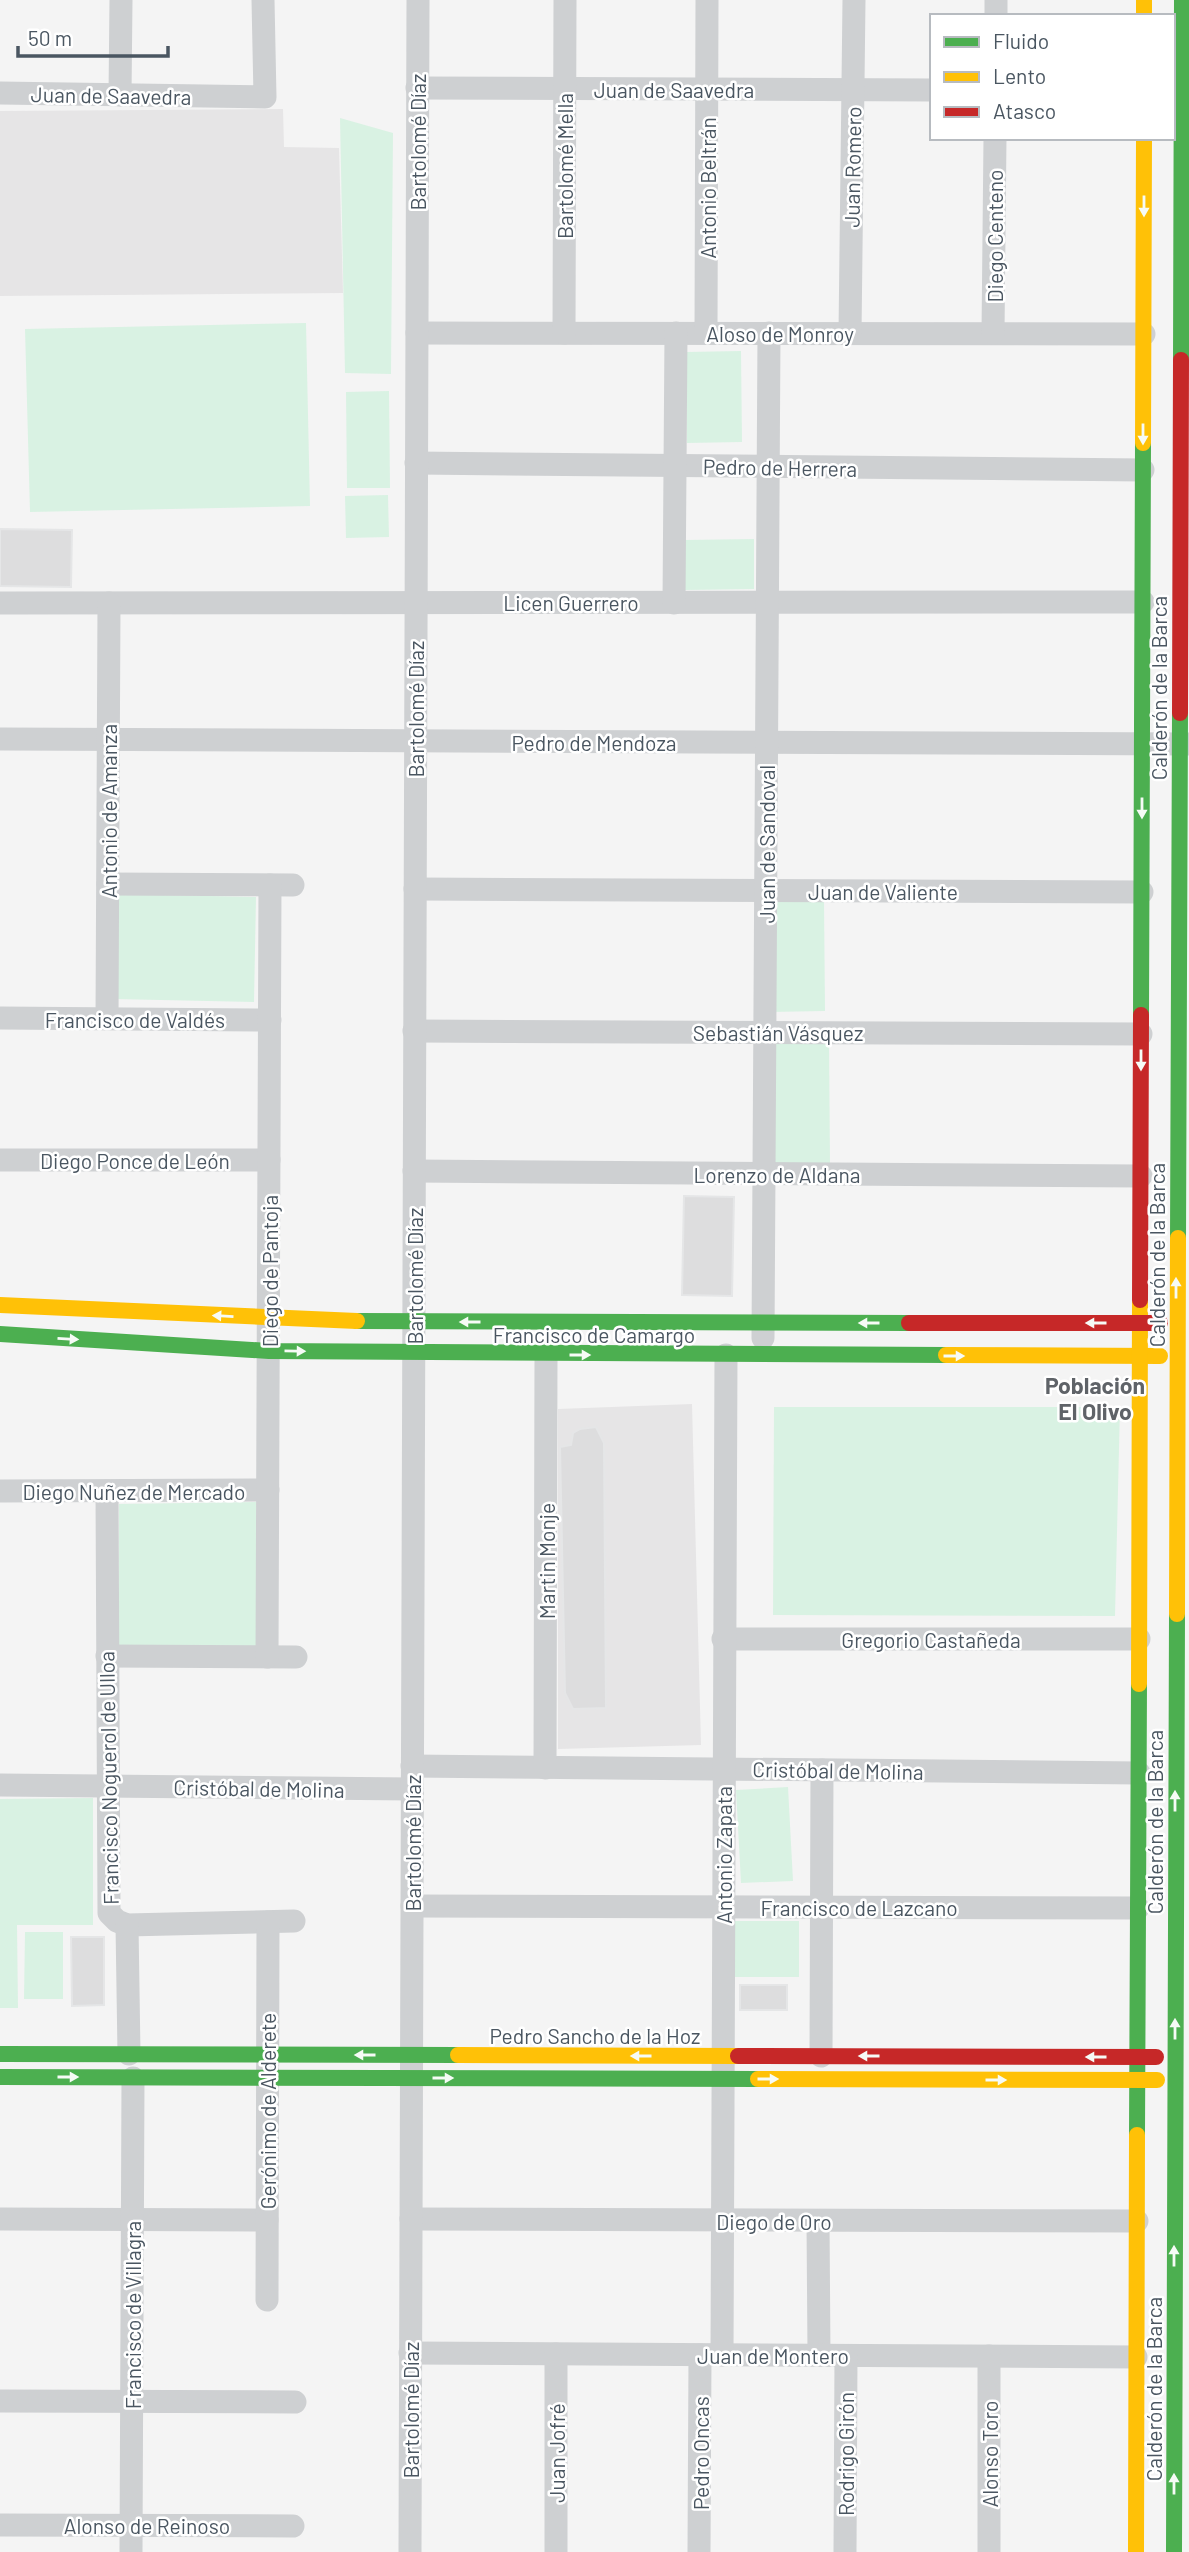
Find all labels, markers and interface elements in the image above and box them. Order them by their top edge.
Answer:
scale bar [18,14,168,58]
legend [930,14,1175,140]
text: 50 m [28,25,72,50]
text: Fluido [993,28,1049,53]
text: Lento [993,63,1046,88]
street label: Bartolomé Díaz [405,74,430,210]
street label: Juan de Saavedra [594,77,754,102]
street label: Juan de Saavedra [30,81,192,109]
street label: Bartolomé Mella [552,93,577,239]
text: Atasco [993,98,1056,123]
street label: Juan Romero [838,106,866,228]
street label: Antonio Beltrán [695,117,720,259]
street label: Diego Centeno [982,170,1007,302]
one-way arrow [1138,196,1150,218]
street label: Aloso de Monroy [706,321,854,346]
one-way arrow [1137,423,1149,445]
street label: Pedro de Herrera [703,453,857,481]
street label: Licen Guerrero [503,590,639,615]
street label: Calderón de la Barca [1146,596,1171,780]
street label: Bartolomé Díaz [403,641,428,777]
street label: Antonio de Amanza [96,724,121,898]
street label: Pedro de Mendoza [511,730,677,755]
street label: Juan de Sandoval [754,765,779,923]
one-way arrow [1136,798,1148,820]
street label: Juan de Valiente [808,879,958,904]
street label: Francisco de Valdés [45,1007,225,1032]
street label: Sebastián Vásquez [693,1020,863,1045]
one-way arrow [1135,1050,1147,1072]
street label: Diego Ponce de León [40,1148,230,1173]
street label: Lorenzo de Aldana [693,1162,861,1187]
street label: Calderón de la Barca [1144,1163,1169,1347]
street label: Diego de Pantoja [257,1195,282,1347]
street label: Bartolomé Díaz [402,1208,427,1344]
one-way arrow [1171,1276,1182,1298]
one-way arrow [211,1311,233,1322]
one-way arrow [459,1316,481,1328]
one-way arrow [858,1317,880,1329]
one-way arrow [1085,1317,1107,1329]
street label: Francisco de Camargo [493,1322,695,1347]
one-way arrow [57,1333,79,1344]
one-way arrow [284,1346,306,1357]
one-way arrow [569,1349,591,1361]
one-way arrow [943,1350,965,1362]
district label: Población El Olivo [1045,1371,1145,1425]
street label: Diego Nuñez de Mercado [22,1479,246,1504]
street label: Martin Monje [534,1503,559,1619]
street label: Gregorio Castañeda [841,1627,1021,1652]
street label: Francisco Noguerol de Ulloa [93,1651,123,1905]
street label: Calderón de la Barca [1142,1730,1167,1914]
street label: Cristóbal de Molina [752,1756,924,1784]
street label: Cristóbal de Molina [173,1774,345,1802]
street label: Bartolomé Díaz [400,1775,425,1911]
street label: Antonio Zapata [711,1786,736,1924]
one-way arrow [1169,1790,1181,1812]
street label: Francisco de Lazcano [760,1895,958,1920]
street label: Gerónimo de Alderete [255,2013,280,2209]
one-way arrow [1169,2018,1181,2040]
street label: Pedro Sancho de la Hoz [490,2023,700,2048]
one-way arrow [354,2049,376,2061]
one-way arrow [630,2050,652,2062]
one-way arrow [858,2050,880,2062]
one-way arrow [1085,2051,1107,2063]
one-way arrow [57,2071,79,2083]
one-way arrow [432,2072,454,2084]
one-way arrow [757,2073,779,2085]
one-way arrow [985,2074,1007,2086]
street label: Diego de Oro [716,2209,832,2234]
street label: Francisco de Villagra [120,2221,145,2409]
one-way arrow [1168,2245,1180,2267]
street label: Calderón de la Barca [1141,2297,1166,2481]
street label: Bartolomé Díaz [398,2342,423,2478]
street label: Juan de Montero [697,2343,849,2368]
street label: Rodrigo Girón [833,2392,858,2516]
street label: Pedro Oncas [688,2396,713,2510]
street label: Alonso Toro [977,2401,1002,2508]
street label: Juan Jofré [544,2403,569,2503]
one-way arrow [1168,2473,1180,2495]
street label: Alonso de Reinoso [64,2513,230,2538]

